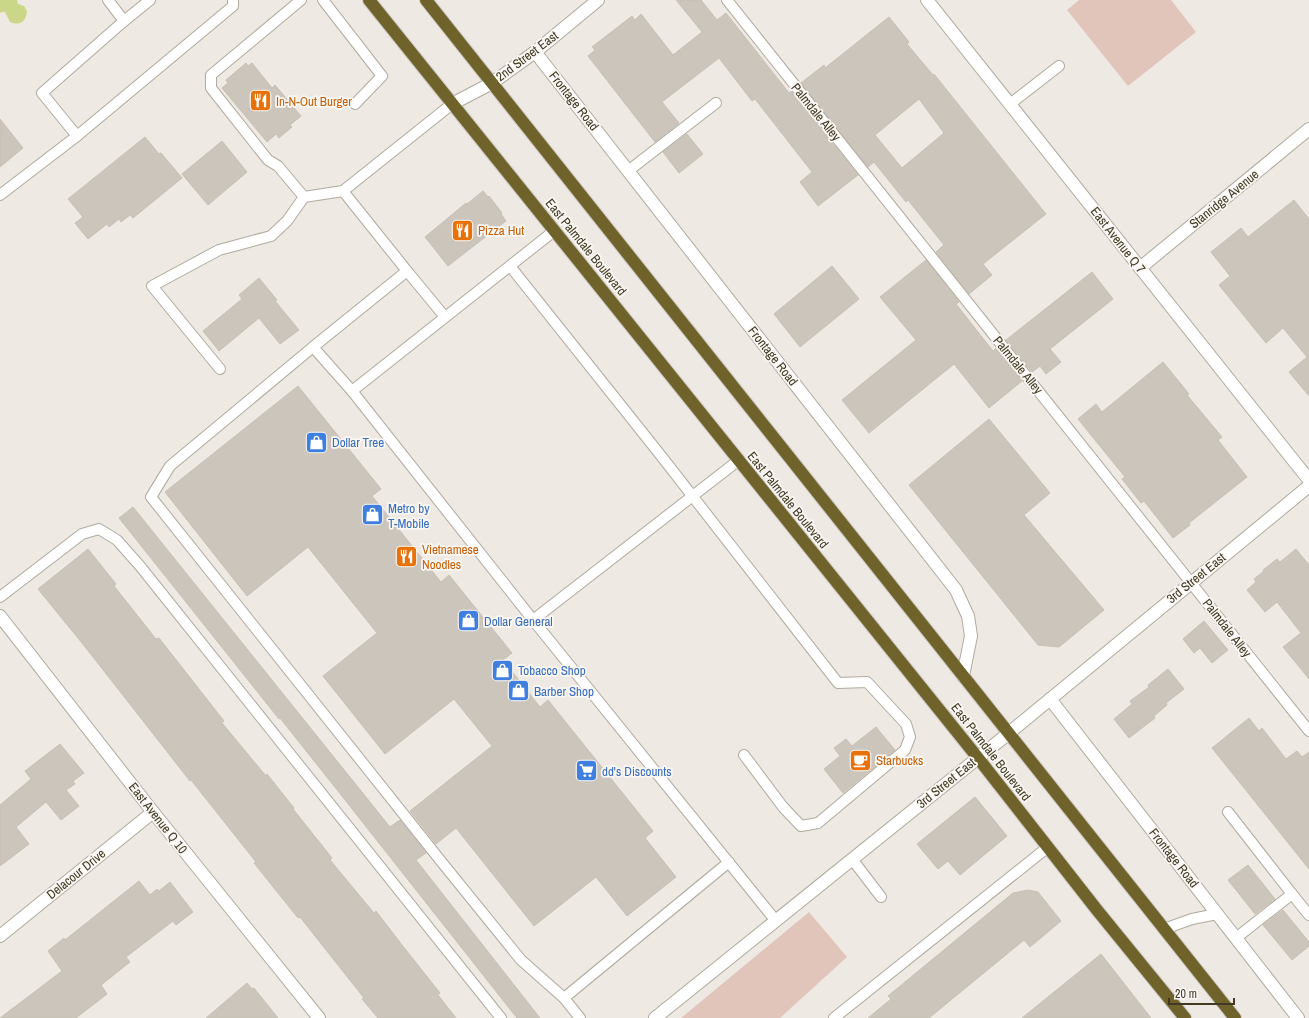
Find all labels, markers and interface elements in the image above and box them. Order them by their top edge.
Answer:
street label: 2nd Street East [493,27,561,85]
street label: Frontage Road [545,68,603,134]
street label: Palmdale Alley [787,79,845,145]
restaurant icon: In-N-Out Burger [248,88,274,114]
place label: In-N-Out Burger [276,93,352,110]
street label: Stanridge Avenue [1186,166,1262,232]
street label: East Palmdale Boulevard [542,195,630,299]
street label: East Avenue Q 7 [1087,203,1149,277]
restaurant icon: Pizza Hut [449,217,475,243]
place label: Pizza Hut [478,222,524,239]
street label: Frontage Road [744,323,802,389]
street label: Palmdale Alley [989,332,1047,398]
shop icon: Dollar Tree [304,429,330,455]
place label: Dollar Tree [332,434,384,451]
street label: East Palmdale Boulevard [744,448,832,552]
place label: Metro by T-Mobile [388,500,430,532]
shop icon: Metro by T-Mobile [360,502,386,528]
place label: Vietnamese Noodles [422,541,479,573]
restaurant icon: Vietnamese Noodles [393,543,419,569]
street label: 3rd Street East [1163,549,1229,607]
street label: Palmdale Alley [1199,595,1256,661]
shop icon: Dollar General [455,608,481,634]
place label: Dollar General [484,613,553,630]
shop icon: Tobacco Shop [489,657,515,683]
place label: Tobacco Shop [518,662,586,679]
shop icon: Barber Shop [505,678,531,704]
place label: Barber Shop [534,683,594,700]
street label: East Palmdale Boulevard [947,700,1035,804]
cafe icon: Starbucks [848,747,874,773]
place label: Starbucks [876,752,923,769]
street label: 3rd Street East [913,754,979,812]
supermarket icon: dd's Discounts [573,758,599,784]
place label: dd's Discounts [602,763,672,780]
street label: East Avenue Q 10 [125,779,191,857]
street label: Frontage Road [1145,825,1203,891]
street label: Delacour Drive [43,845,109,903]
scale bar [1169,980,1234,1006]
text: 20 m [1175,986,1197,1002]

